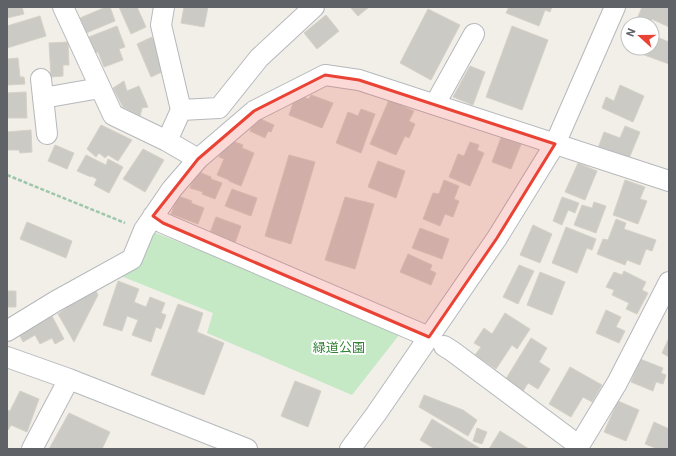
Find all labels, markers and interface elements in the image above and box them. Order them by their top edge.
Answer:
north arrow [620,16,660,56]
text: N [624,26,639,39]
park label: 緑道公園 [313,340,365,355]

